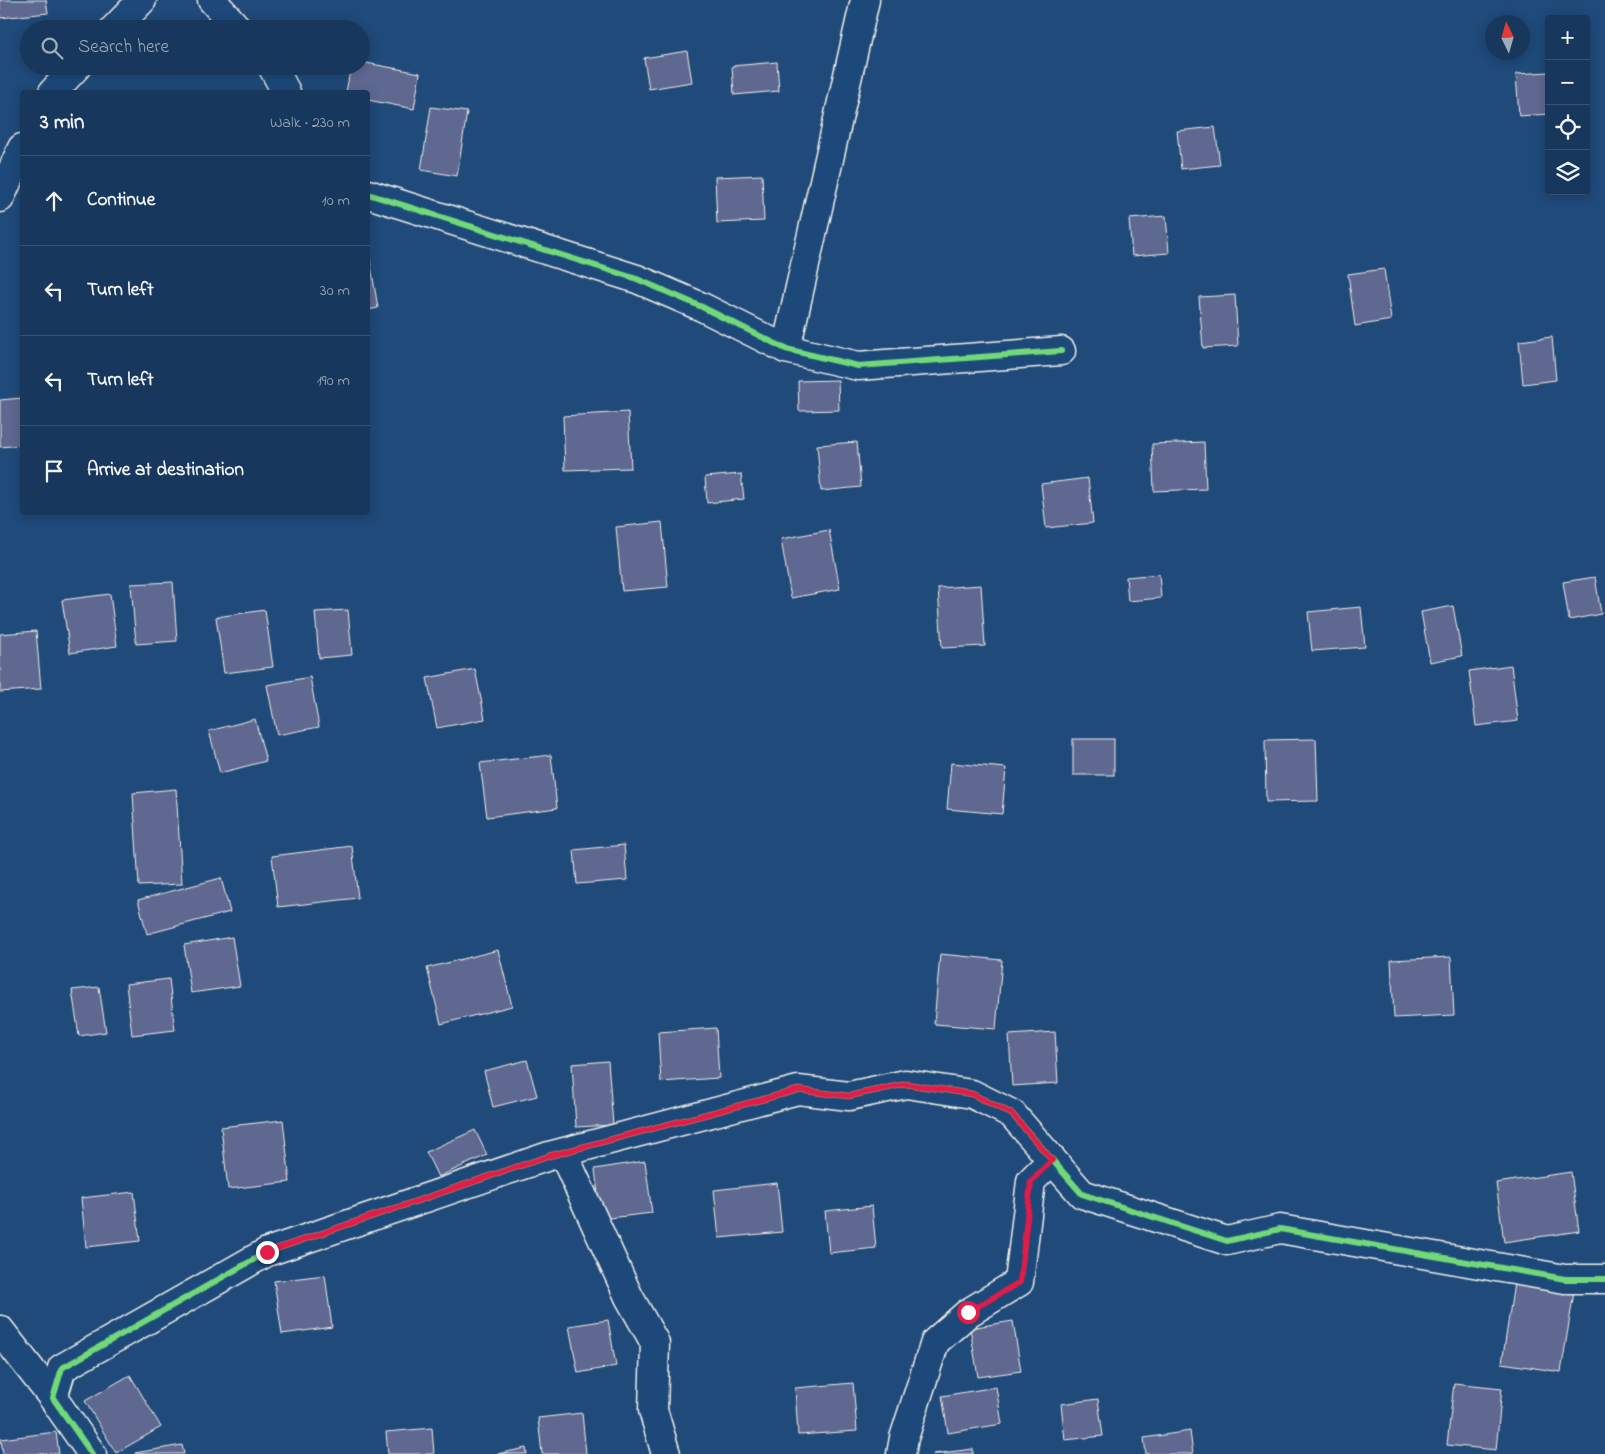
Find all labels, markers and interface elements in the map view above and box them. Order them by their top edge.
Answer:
north arrow [1485,15,1530,60]
map controls [1545,15,1590,195]
button: + [1545,15,1590,60]
search box [20,20,370,75]
icon: search [38,34,66,62]
text: Search here [78,34,169,61]
button: − [1545,60,1590,105]
button: locate [1545,105,1590,150]
text: 3 min [40,108,84,138]
text: Walk · 230 m [270,111,350,135]
button: layers [1545,150,1590,195]
icon: ahead [40,187,68,215]
text: Continue [87,187,155,214]
text: 10 m [322,189,350,213]
icon: left [40,277,68,305]
text: Turn left [87,277,154,304]
text: 30 m [320,279,350,303]
icon: left [40,367,68,395]
text: Turn left [87,367,154,394]
text: 190 m [317,369,350,393]
icon: arrive [40,457,68,485]
text: Arrive at destination [87,457,244,484]
route end [256,1241,279,1264]
route start [957,1301,980,1324]

